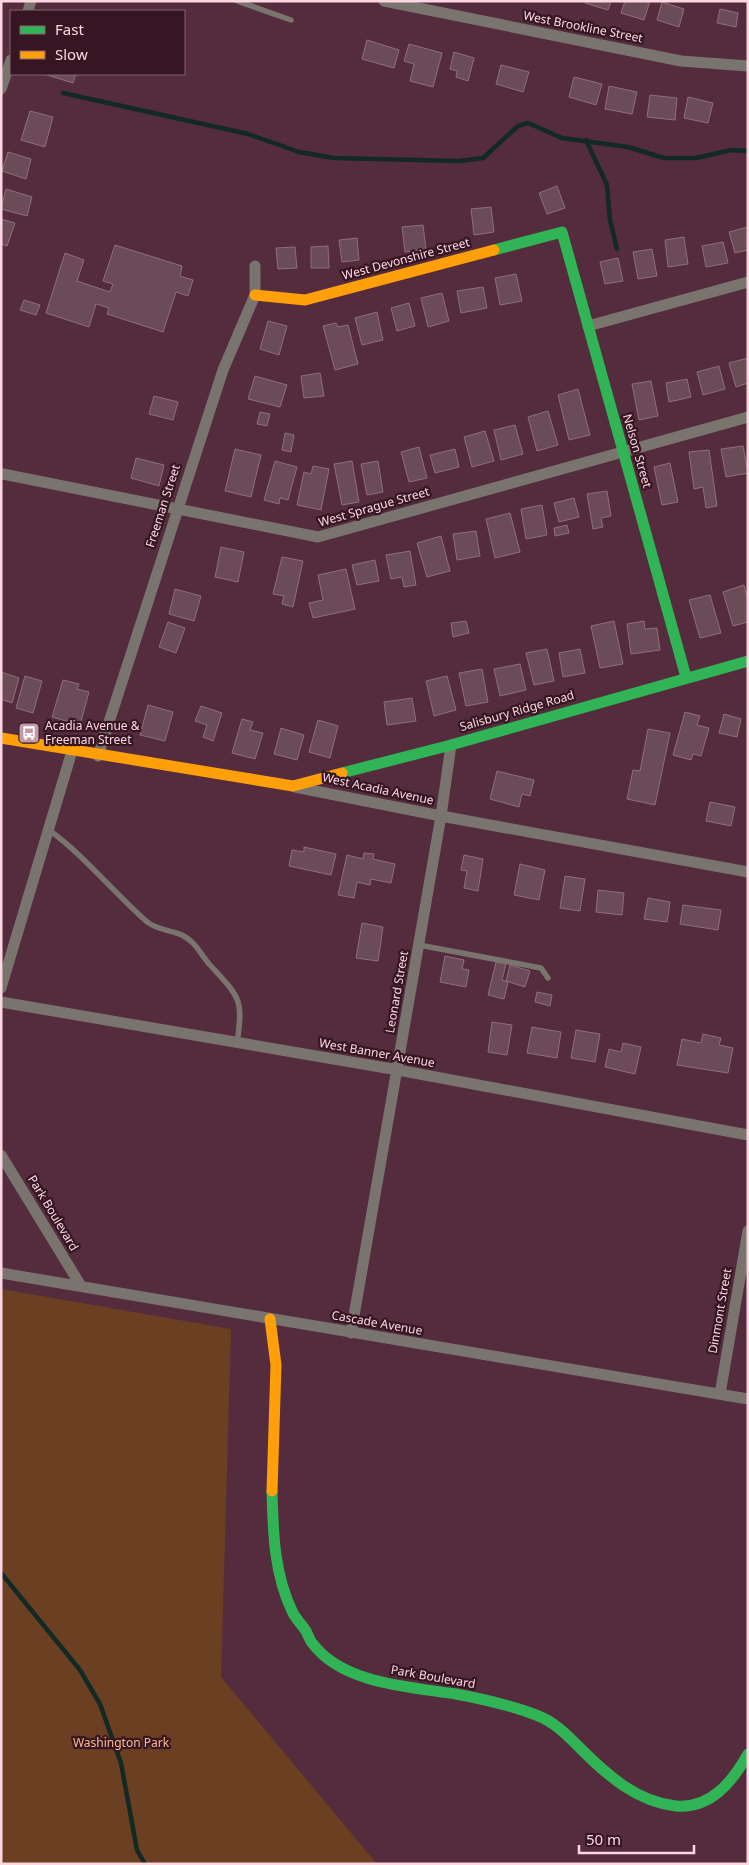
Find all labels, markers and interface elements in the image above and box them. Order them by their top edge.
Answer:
street label: West Brookline Street [522,7,645,47]
legend [10,10,185,75]
text: Fast [55,19,84,39]
text: Slow [55,44,88,64]
street label: West Devonshire Street [340,233,472,284]
street label: Nelson Street [619,412,656,490]
street label: Freeman Street [141,461,184,550]
street label: West Sprague Street [316,482,432,530]
street label: Salisbury Ridge Road [458,686,576,735]
place label: Acadia Avenue & Freeman Street [45,717,140,748]
bus stop icon: Acadia Avenue & Freeman Street [17,721,41,745]
street label: West Acadia Avenue [321,768,436,809]
street label: Leonard Street [381,949,412,1034]
street label: West Banner Avenue [318,1034,437,1071]
street label: Park Boulevard [24,1172,83,1254]
street label: Dinmont Street [704,1266,735,1355]
street label: Cascade Avenue [330,1306,424,1339]
street label: Park Boulevard [390,1661,477,1692]
park label: Washington Park [73,1734,170,1751]
scale bar [579,1822,694,1854]
text: 50 m [586,1829,621,1849]

